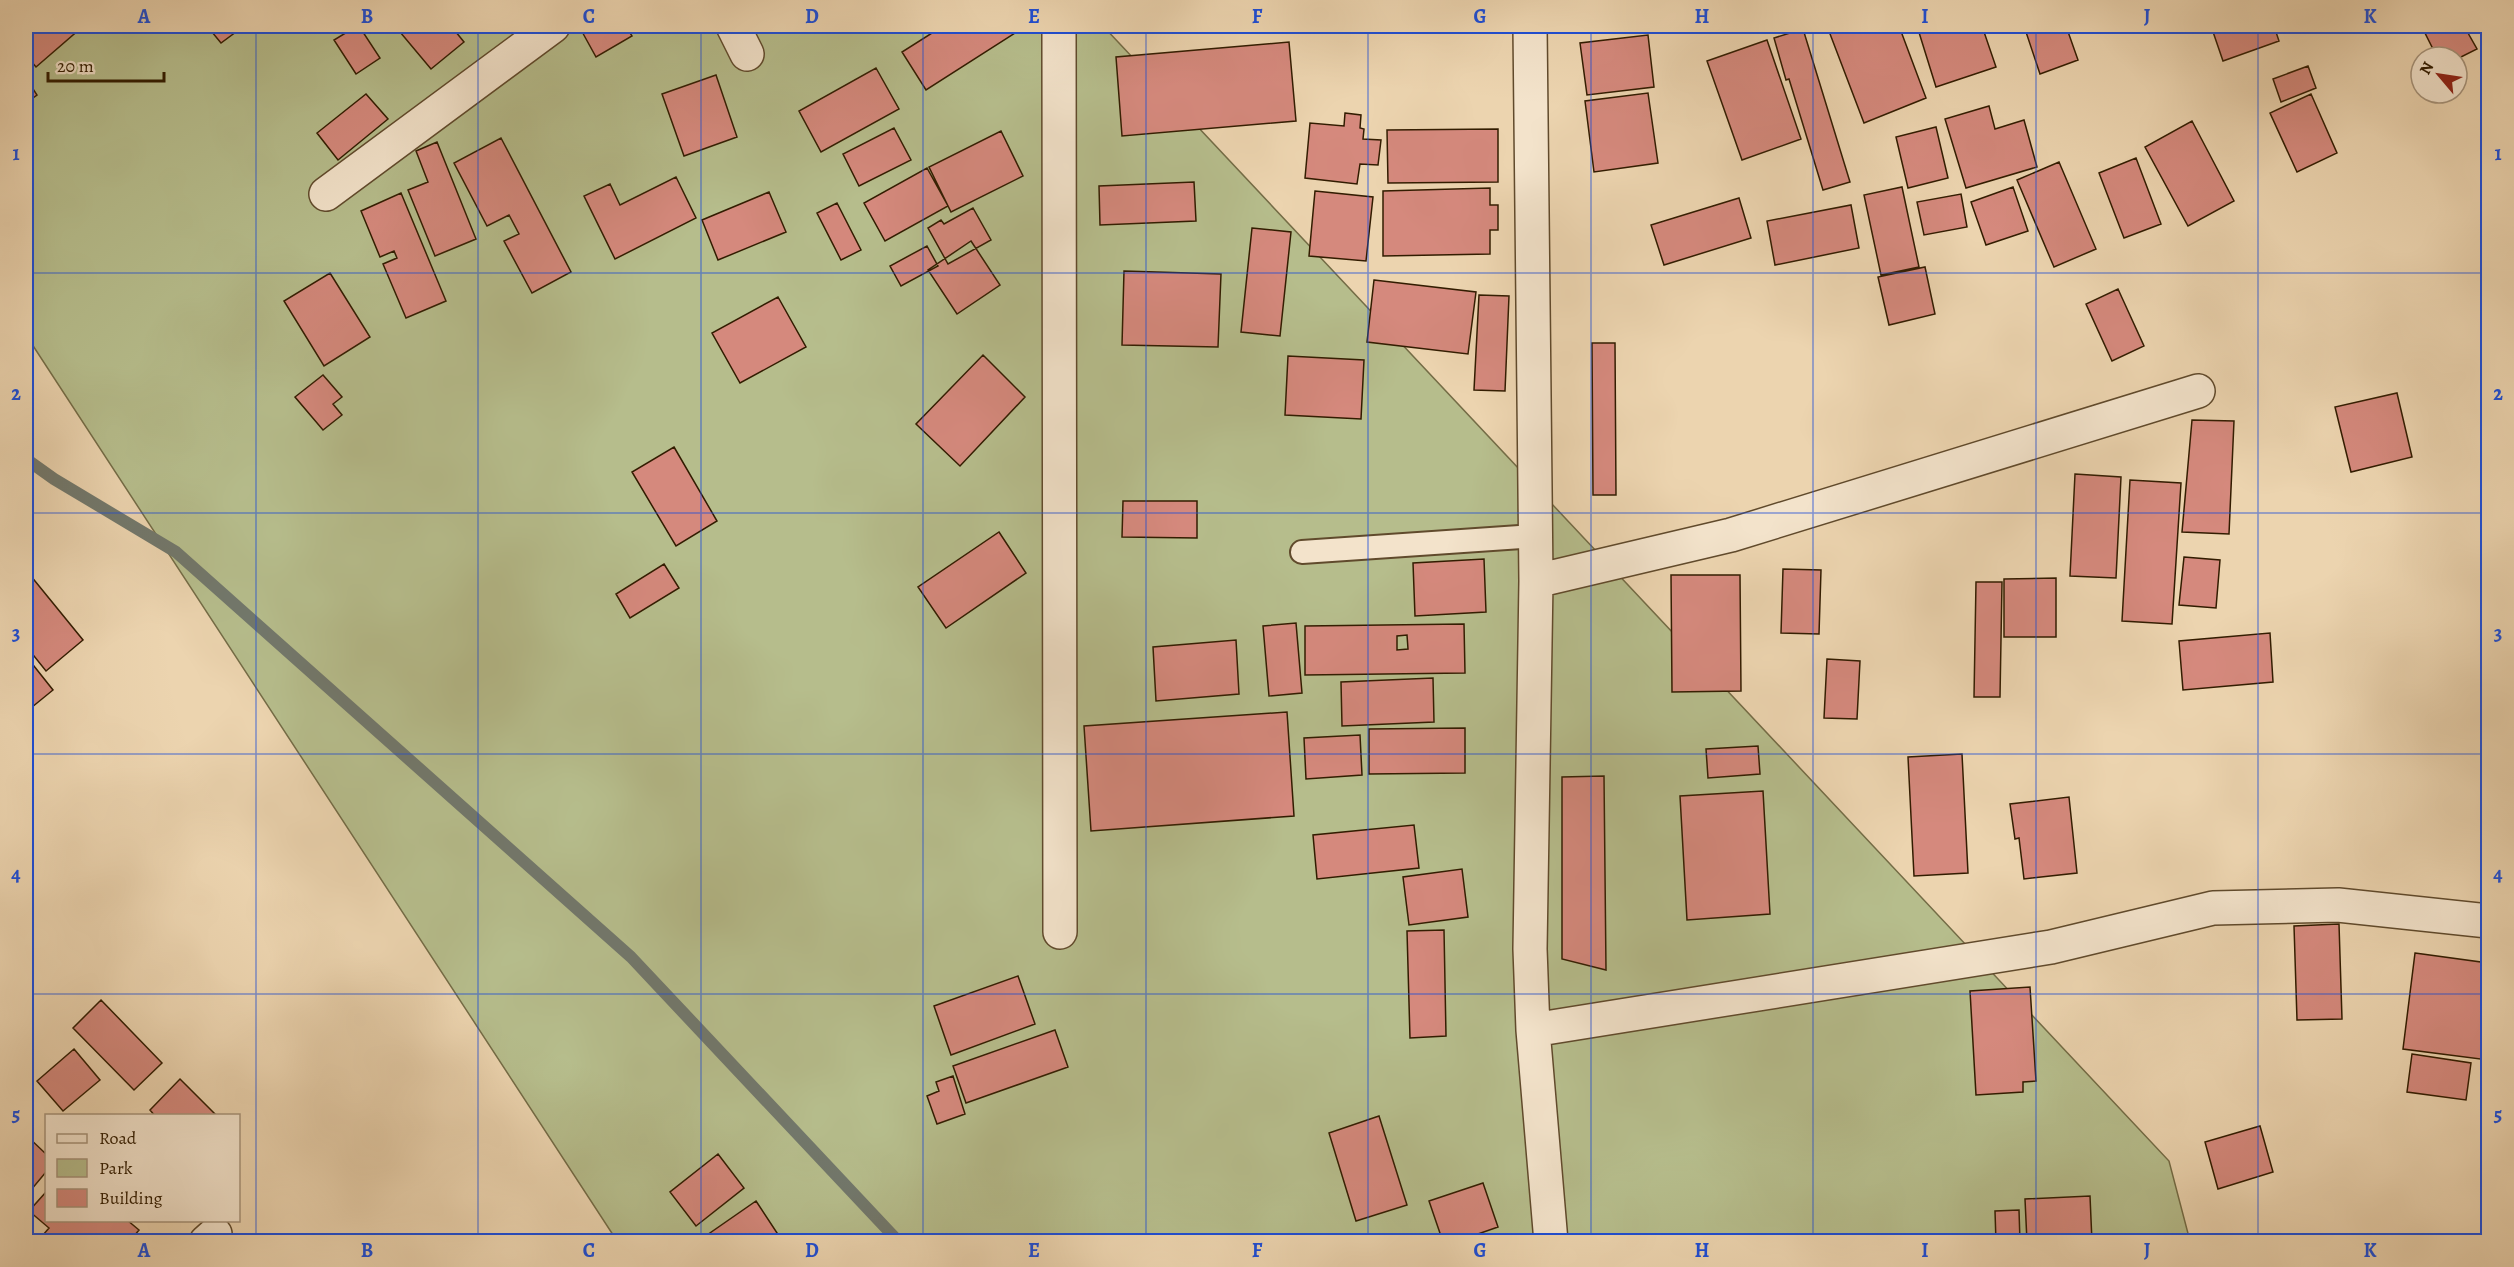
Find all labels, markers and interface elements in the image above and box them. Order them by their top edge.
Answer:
text: A [137,3,151,30]
text: B [361,3,373,30]
text: C [583,3,595,30]
text: D [805,3,819,30]
text: E [1028,3,1040,30]
text: F [1252,3,1263,30]
text: G [1473,3,1487,30]
text: H [1695,3,1710,30]
text: I [1921,3,1929,30]
text: J [2144,3,2151,30]
text: K [2363,3,2377,30]
scale bar [48,45,164,83]
north arrow [2409,45,2469,105]
text: 20 m [57,54,94,78]
text: N [2414,57,2439,79]
text: 1 [12,140,20,167]
text: 1 [2494,140,2502,167]
text: 2 [11,380,21,407]
text: 2 [2493,380,2503,407]
text: 3 [12,620,20,647]
text: 3 [2494,620,2502,647]
text: 4 [11,861,21,888]
text: 4 [2493,861,2503,888]
text: 5 [12,1101,20,1128]
text: 5 [2494,1101,2502,1128]
legend [45,1114,240,1222]
text: Road [99,1126,137,1150]
text: Park [99,1156,133,1180]
text: Building [99,1186,163,1210]
text: A [137,1237,151,1264]
text: B [361,1237,373,1264]
text: C [583,1237,595,1264]
text: D [805,1237,819,1264]
text: E [1028,1237,1040,1264]
text: F [1252,1237,1263,1264]
text: G [1473,1237,1487,1264]
text: H [1695,1237,1710,1264]
text: I [1921,1237,1929,1264]
text: J [2144,1237,2151,1264]
text: K [2363,1237,2377,1264]

